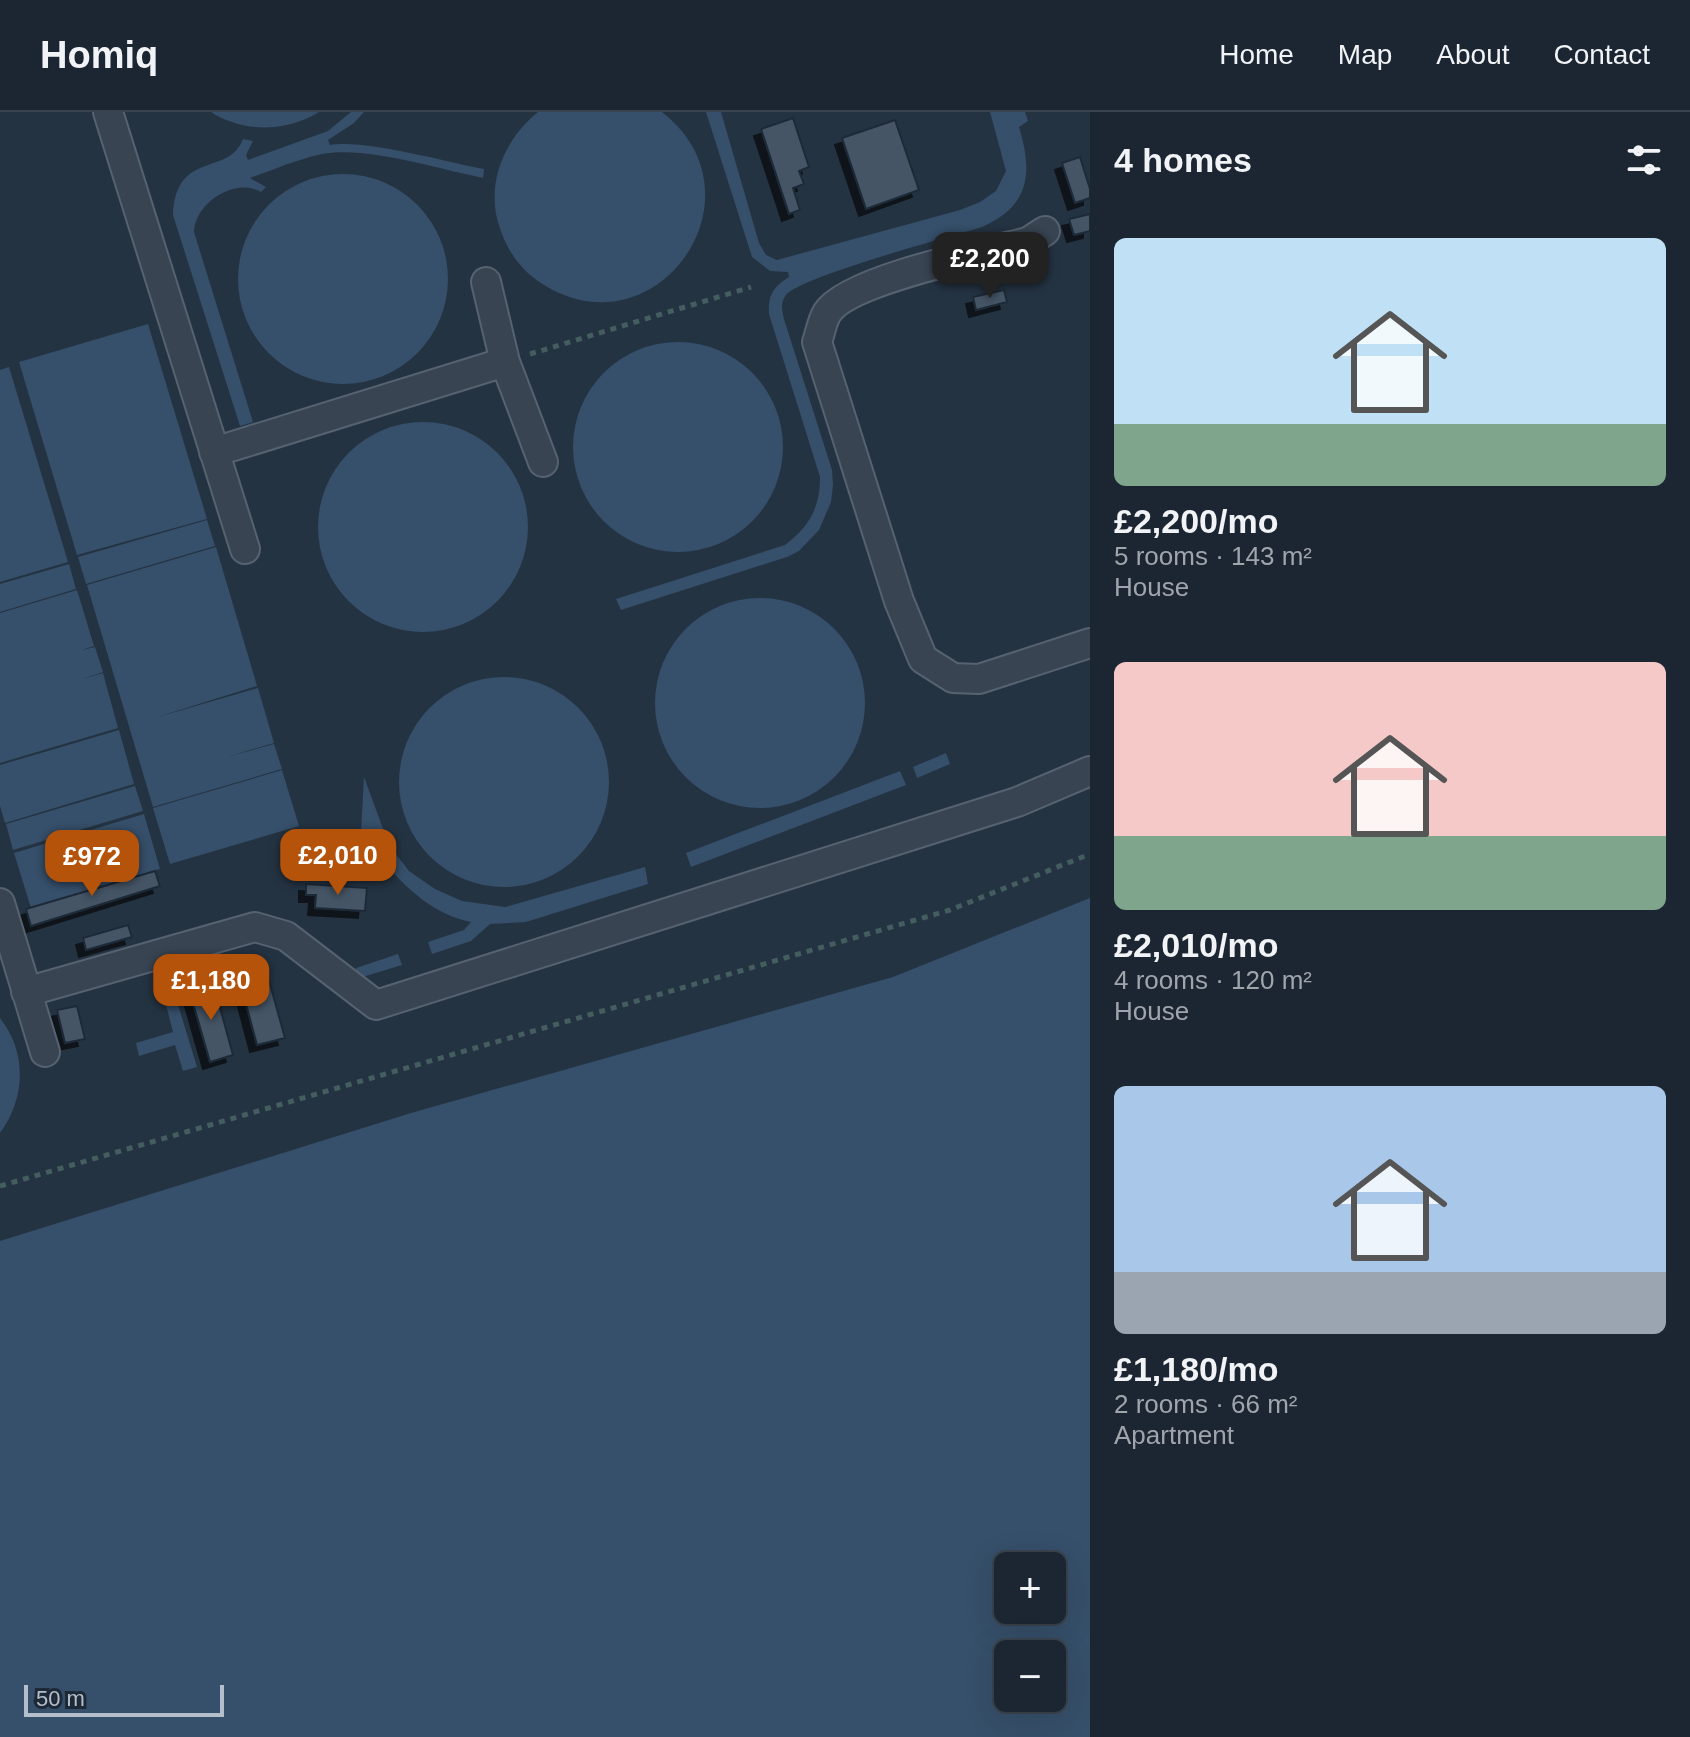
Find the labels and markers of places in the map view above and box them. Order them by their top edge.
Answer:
pin: £2,200 [925,232,1055,300]
pin: £2,010 [273,829,403,897]
pin: £972 [45,830,139,898]
pin: £1,180 [146,954,276,1022]

